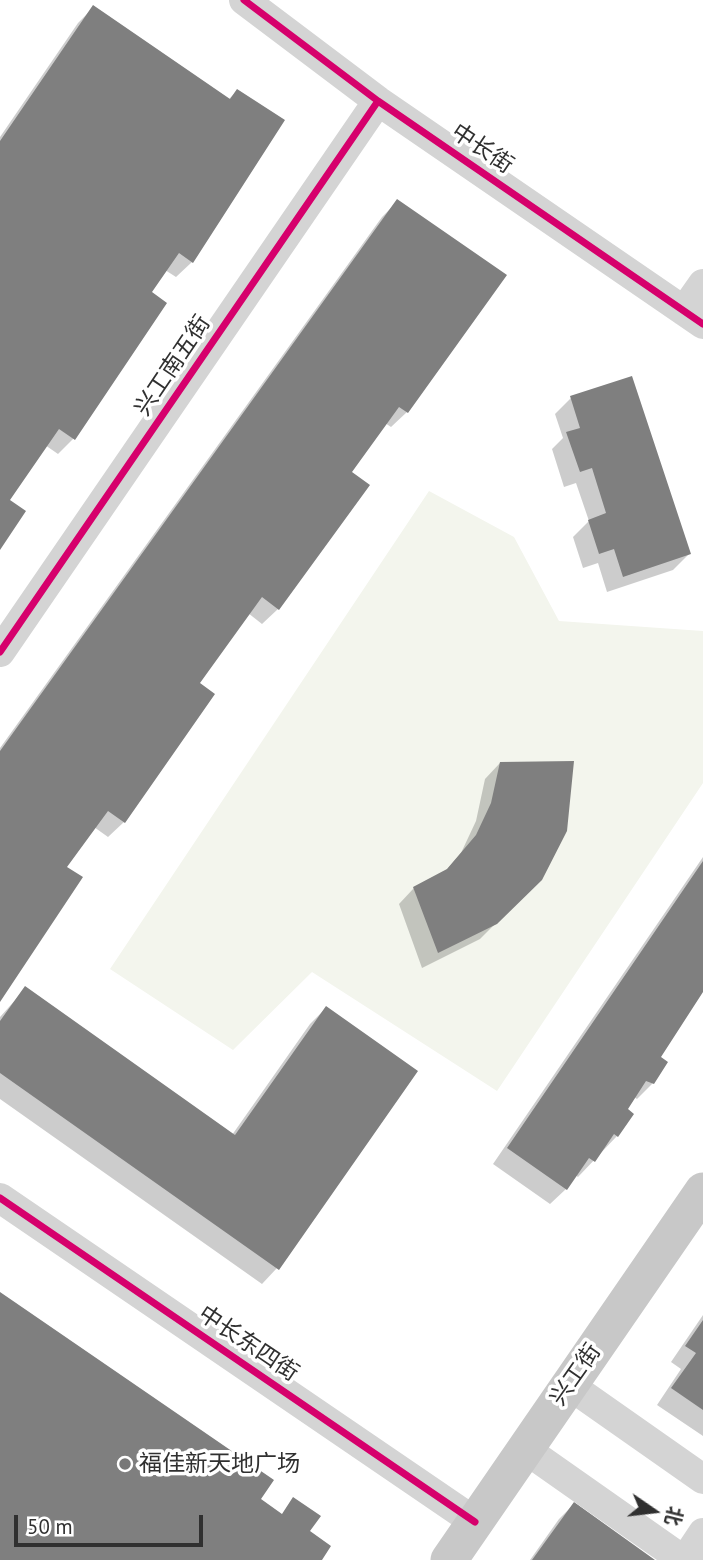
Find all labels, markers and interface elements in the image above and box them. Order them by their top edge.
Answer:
street label: 中长街 [446,118,518,180]
street label: 兴工南五街 [129,311,217,421]
street label: 中长东四街 [193,1300,303,1388]
street label: 兴工街 [545,1339,607,1411]
place label: 福佳新天地广场 [139,1450,300,1478]
marker: 福佳新天地广场 [117,1456,133,1472]
north arrow [619,1476,689,1546]
scale bar [18,1500,206,1544]
text: 北 [660,1504,688,1528]
text: 50 m [27,1513,73,1540]

